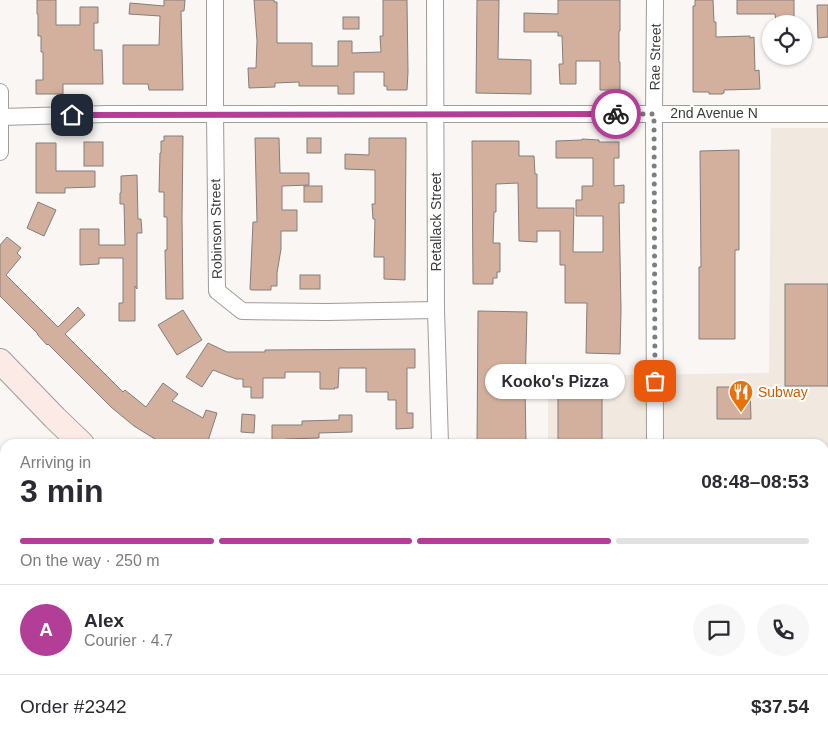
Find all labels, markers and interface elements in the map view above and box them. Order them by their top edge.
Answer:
map controls [762,15,812,65]
button: locate [762,15,812,65]
street label: Rae Street [646,23,664,91]
courier [591,89,641,139]
pin [51,94,93,136]
icon: bike [602,100,630,128]
icon: home [58,101,86,129]
street label: 2nd Avenue N [670,105,758,121]
street label: Retallack Street [428,172,444,271]
street label: Robinson Street [207,179,225,279]
pin [634,360,676,402]
callout: Kooko's Pizza [485,364,625,398]
icon: bag [641,367,669,395]
text: Kooko's Pizza [502,373,608,390]
restaurant icon: Subway [728,379,754,413]
place label: Subway [758,384,808,400]
text: Arriving in [20,454,91,471]
text: 08:48–08:53 [701,471,809,492]
text: 3 min [20,473,104,509]
text: On the way · 250 m [20,552,160,569]
button: chat [693,604,745,656]
button: phone [757,604,809,656]
text: Alex [84,610,124,631]
text: A [39,619,53,640]
text: Courier · 4.7 [84,632,173,649]
text: Order #2342 [20,696,127,717]
text: $37.54 [751,696,809,717]

